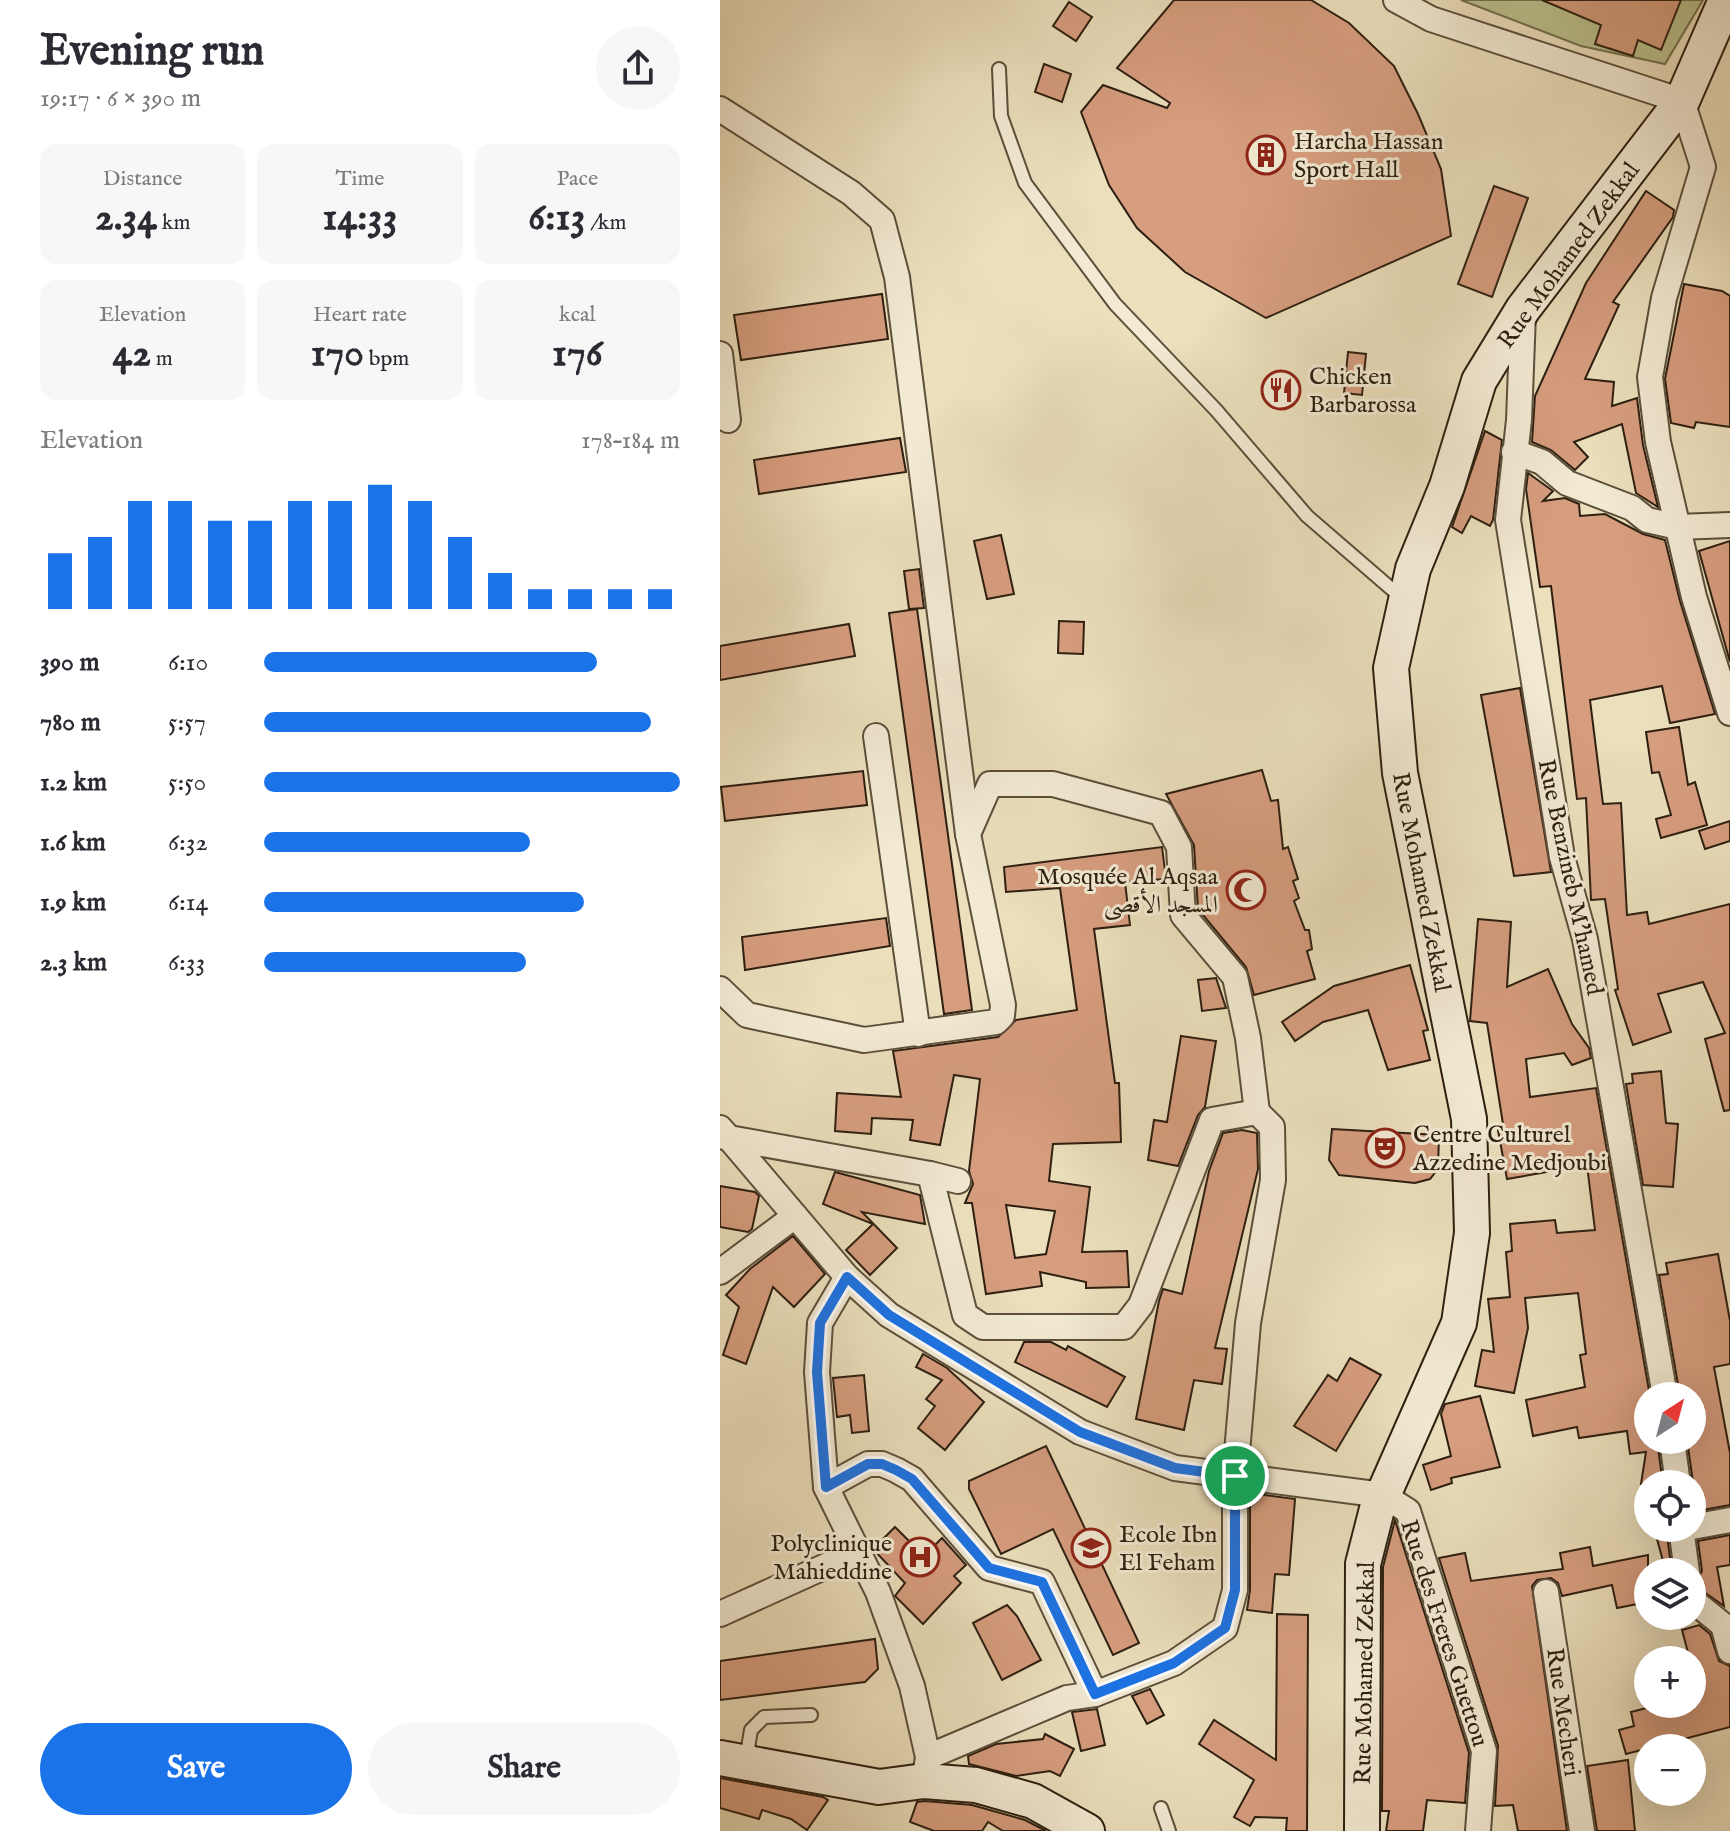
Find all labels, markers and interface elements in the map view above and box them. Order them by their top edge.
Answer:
text: Evening run [40,24,264,80]
button: share [596,26,680,110]
text: 19:17 · 6 × 390 m [40,82,201,115]
place label: Harcha Hassan Sport Hall [1294,127,1444,186]
building icon: Harcha Hassan Sport Hall [1245,134,1287,176]
street label: Rue Mohamed Zekkal [1491,156,1648,355]
text: Distance [103,165,182,193]
text: Time [336,165,384,193]
text: Pace [557,165,598,193]
text: 2.34 [95,193,157,244]
text: 14:33 [323,193,397,244]
text: 6:13 [528,193,585,244]
text: km [157,209,190,237]
text: /km [585,209,626,237]
text: Elevation [99,301,186,329]
text: Heart rate [313,301,407,329]
text: kcal [559,301,596,329]
text: 42 [113,329,151,380]
text: 170 [311,329,364,380]
text: 176 [552,329,603,380]
text: m [151,345,173,373]
text: bpm [364,345,409,373]
place label: Chicken Barbarossa [1309,362,1417,421]
restaurant icon: Chicken Barbarossa [1260,369,1302,411]
text: Elevation [40,424,143,457]
text: 178–184 m [581,424,680,457]
text: 390 m [40,646,100,679]
text: 6:10 [168,646,208,679]
text: 780 m [40,706,101,739]
text: 5:57 [168,706,206,739]
street label: Rue Benzineb M'hamed [1529,756,1610,998]
text: 1.2 km [40,766,107,799]
text: 5:50 [168,766,206,799]
street label: Rue Mohamed Zekkal [1384,770,1457,995]
text: 1.6 km [40,826,106,859]
text: 6:32 [168,826,208,859]
place label: Mosquée Al Aqsaa المسجد الأقصى [1037,862,1219,921]
mosque icon: Mosquée Al Aqsaa المسجد الأقصى [1225,869,1267,911]
text: 1.9 km [40,886,106,919]
text: 6:14 [168,886,208,919]
text: 2.3 km [40,946,107,979]
text: 6:33 [168,946,205,979]
place label: Centre Culturel Azzedine Medjoubi [1412,1120,1607,1179]
theatre icon: Centre Culturel Azzedine Medjoubi [1364,1127,1406,1169]
north arrow [1634,1382,1706,1454]
map controls [1634,1382,1706,1806]
pin [1201,1442,1269,1510]
icon: arrive [1213,1454,1257,1498]
button: locate [1634,1470,1706,1542]
street label: Rue des Freres Guettou [1392,1516,1495,1751]
place label: Ecole Ibn El Feham [1119,1520,1218,1579]
school or university icon: Ecole Ibn El Feham [1070,1527,1112,1569]
place label: Polyclinique Mahieddine [770,1529,892,1588]
hospital icon: Polyclinique Mahieddine [899,1536,941,1578]
button: layers [1634,1558,1706,1630]
street label: Rue Mohamed Zekkal [1348,1561,1383,1785]
street label: Rue Mecheri [1538,1646,1587,1778]
button: + [1634,1646,1706,1718]
button: Save [40,1723,352,1815]
button: Share [368,1723,680,1815]
button: − [1634,1734,1706,1806]

